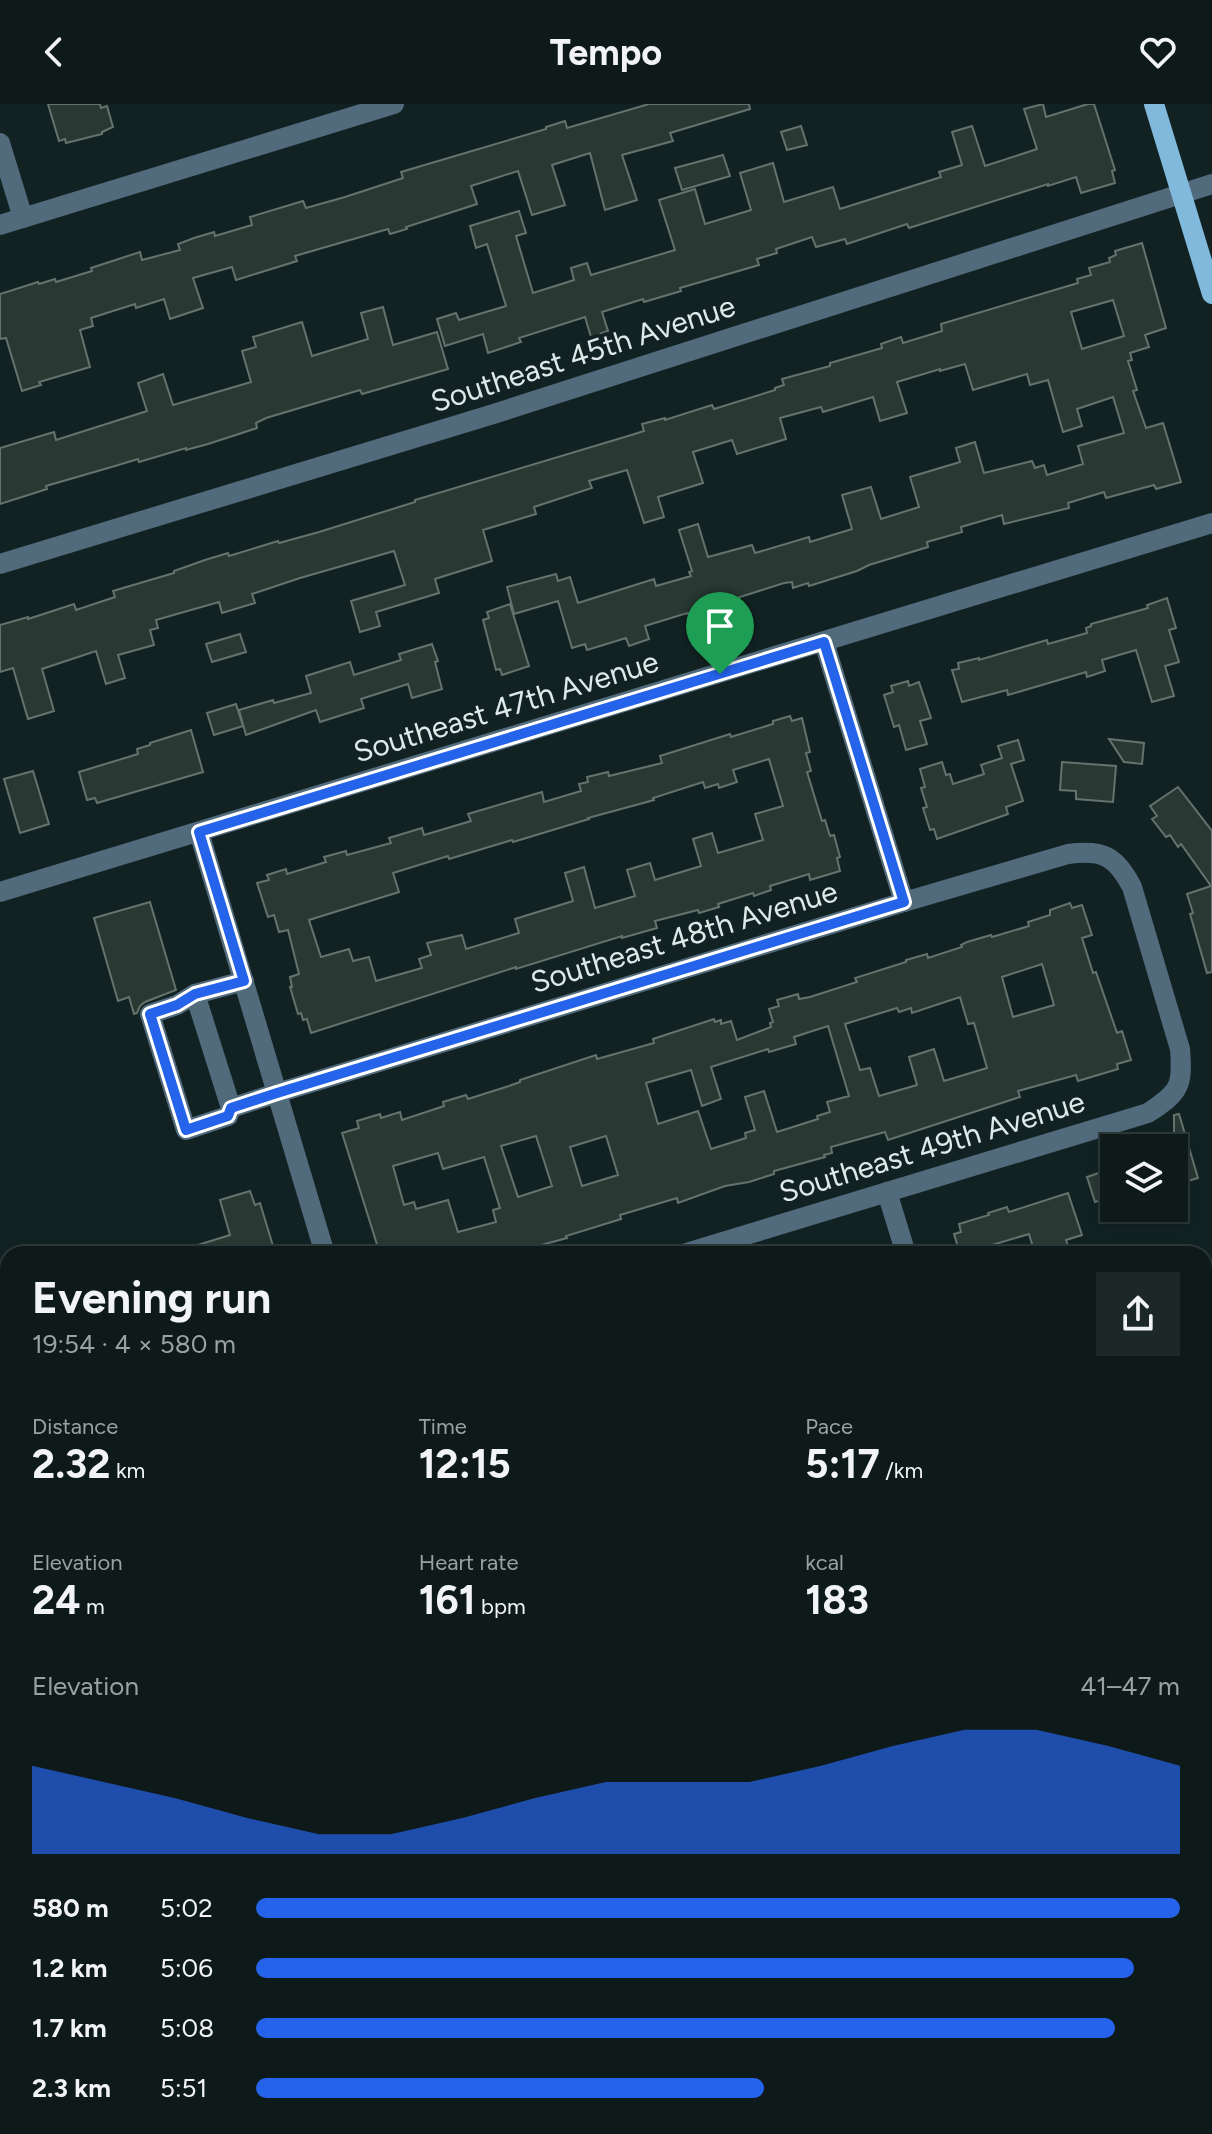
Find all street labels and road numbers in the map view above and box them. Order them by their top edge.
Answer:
street label: Southeast 45th Avenue [426,287,740,420]
street label: Southeast 47th Avenue [349,643,663,771]
street label: Southeast 48th Avenue [526,872,842,1001]
street label: Southeast 49th Avenue [775,1082,1089,1211]

